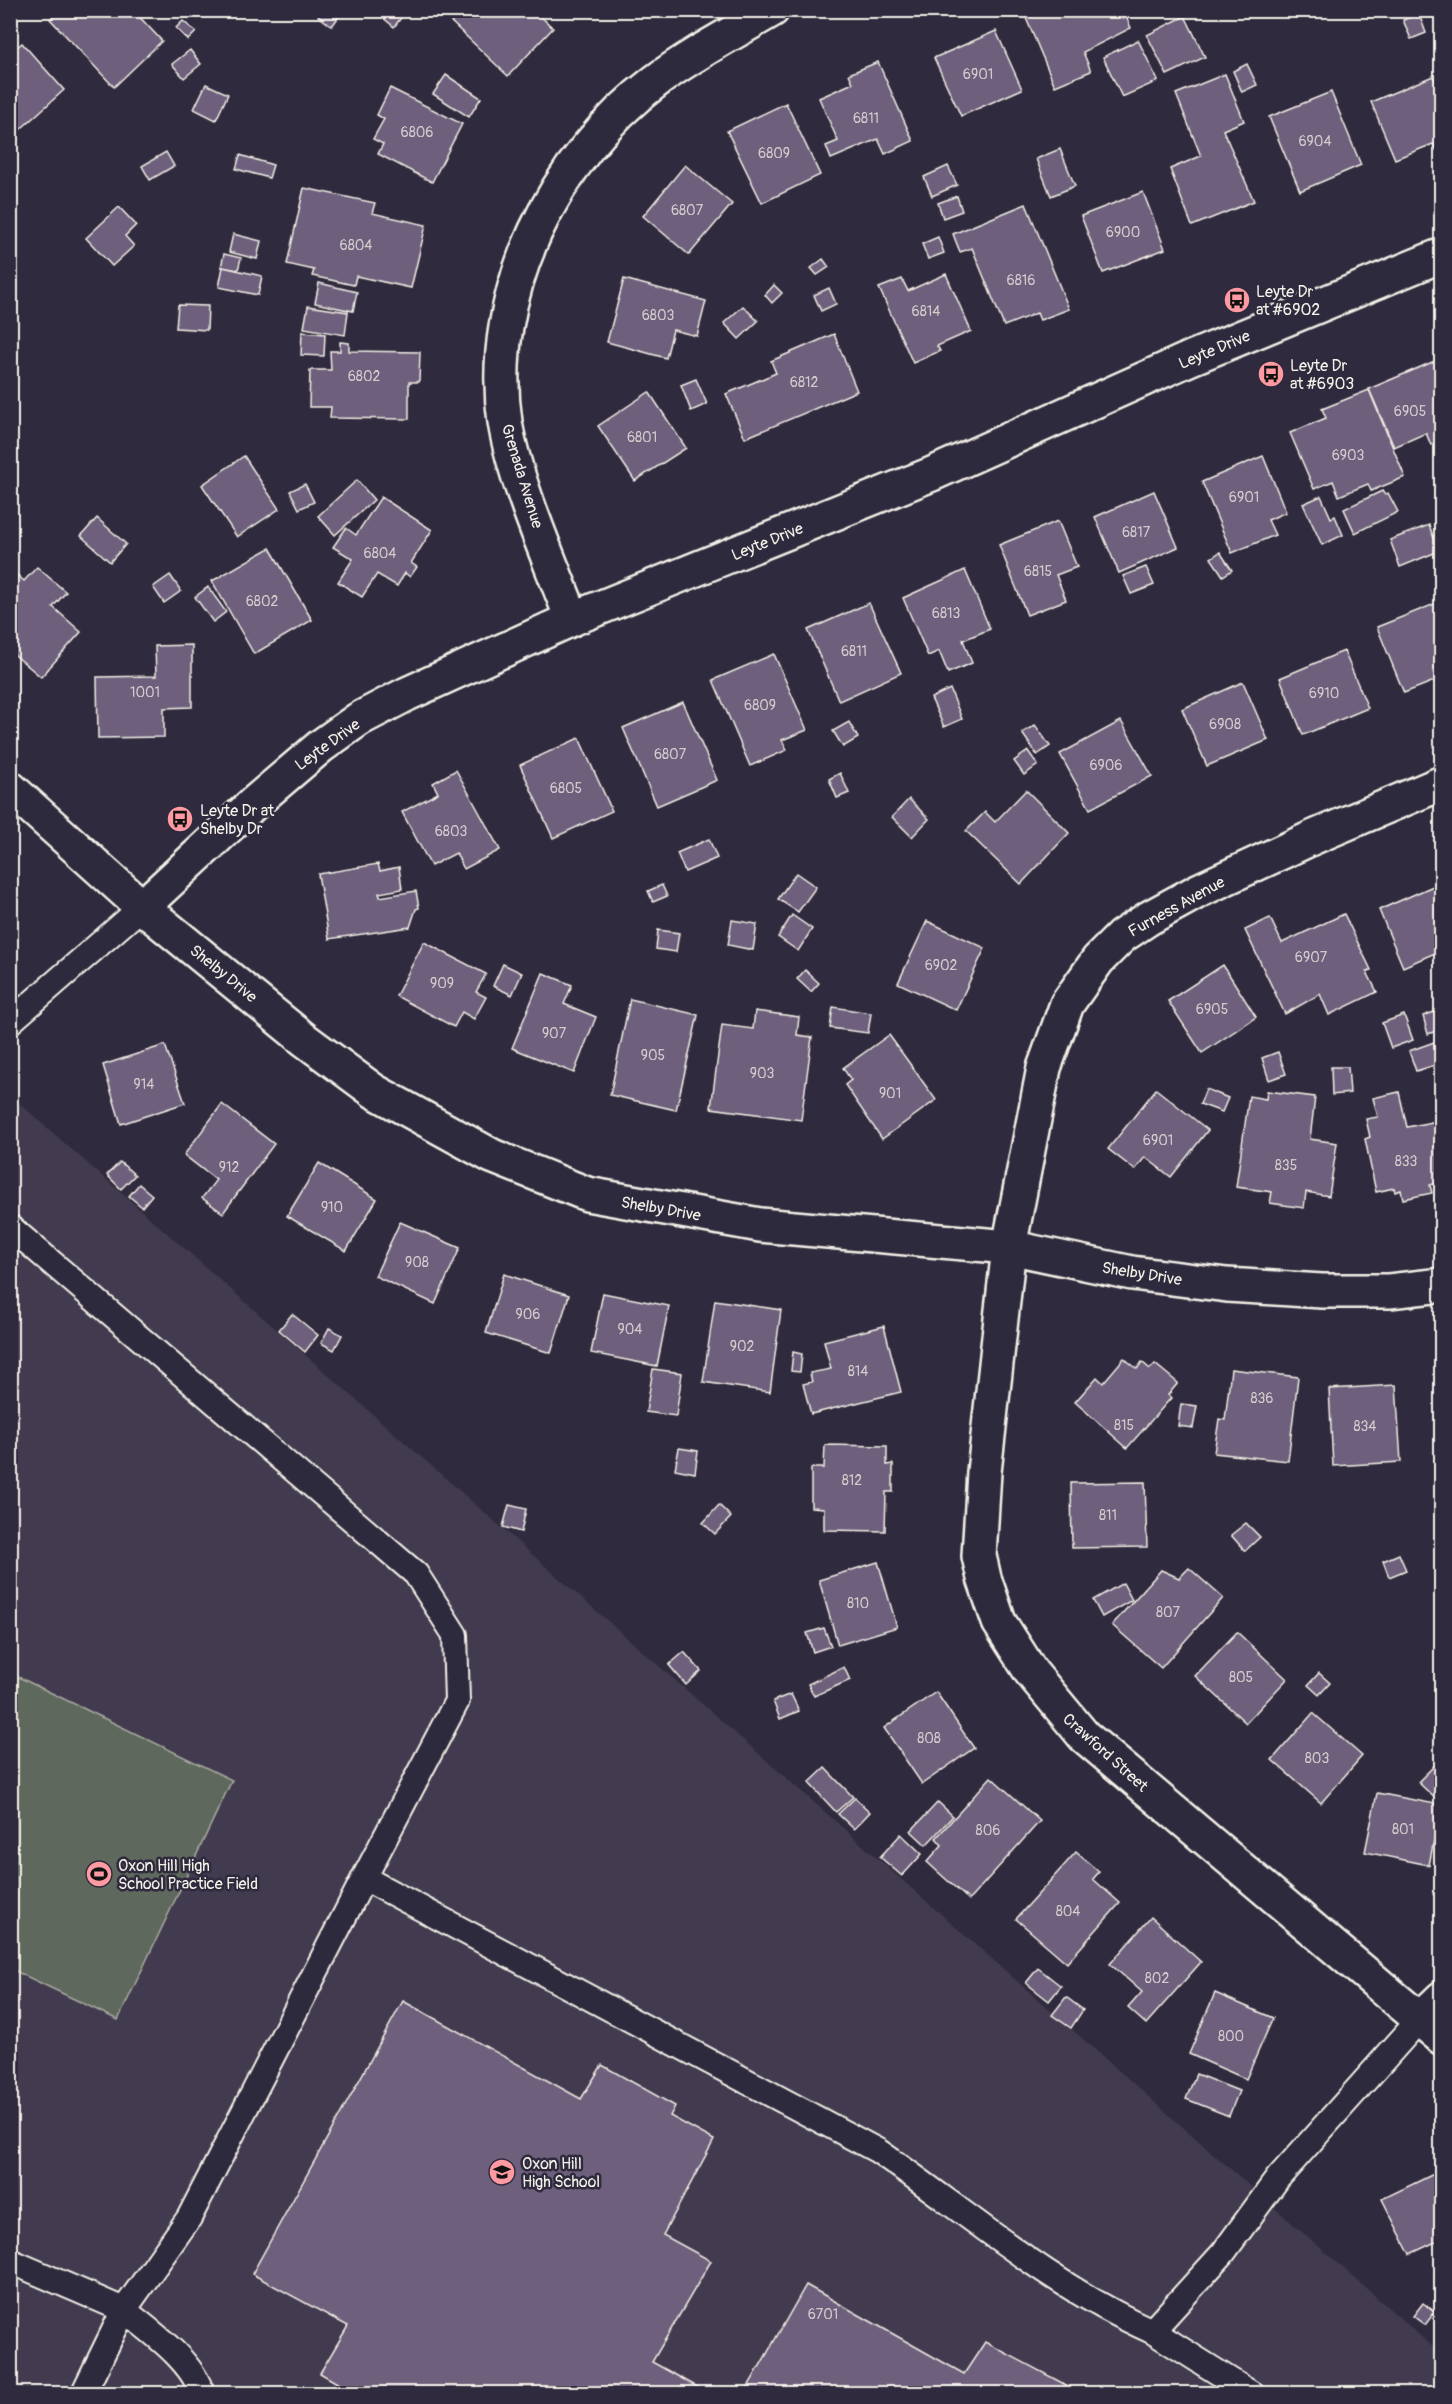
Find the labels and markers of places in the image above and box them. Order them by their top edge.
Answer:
place label: Leyte Dr at #6902 [1256,282,1320,320]
bus stop icon: Leyte Dr at #6902 [1222,285,1252,315]
place label: Leyte Dr at #6903 [1290,356,1354,394]
bus stop icon: Leyte Dr at #6903 [1256,359,1286,389]
place label: Leyte Dr at Shelby Dr [200,801,275,839]
bus stop icon: Leyte Dr at Shelby Dr [165,804,195,834]
place label: Oxon Hill High School Practice Field [118,1856,258,1894]
sports icon: Oxon Hill High School Practice Field [84,1859,114,1889]
place label: Oxon Hill High School [522,2154,600,2192]
school or university icon: Oxon Hill High School [487,2157,517,2187]

